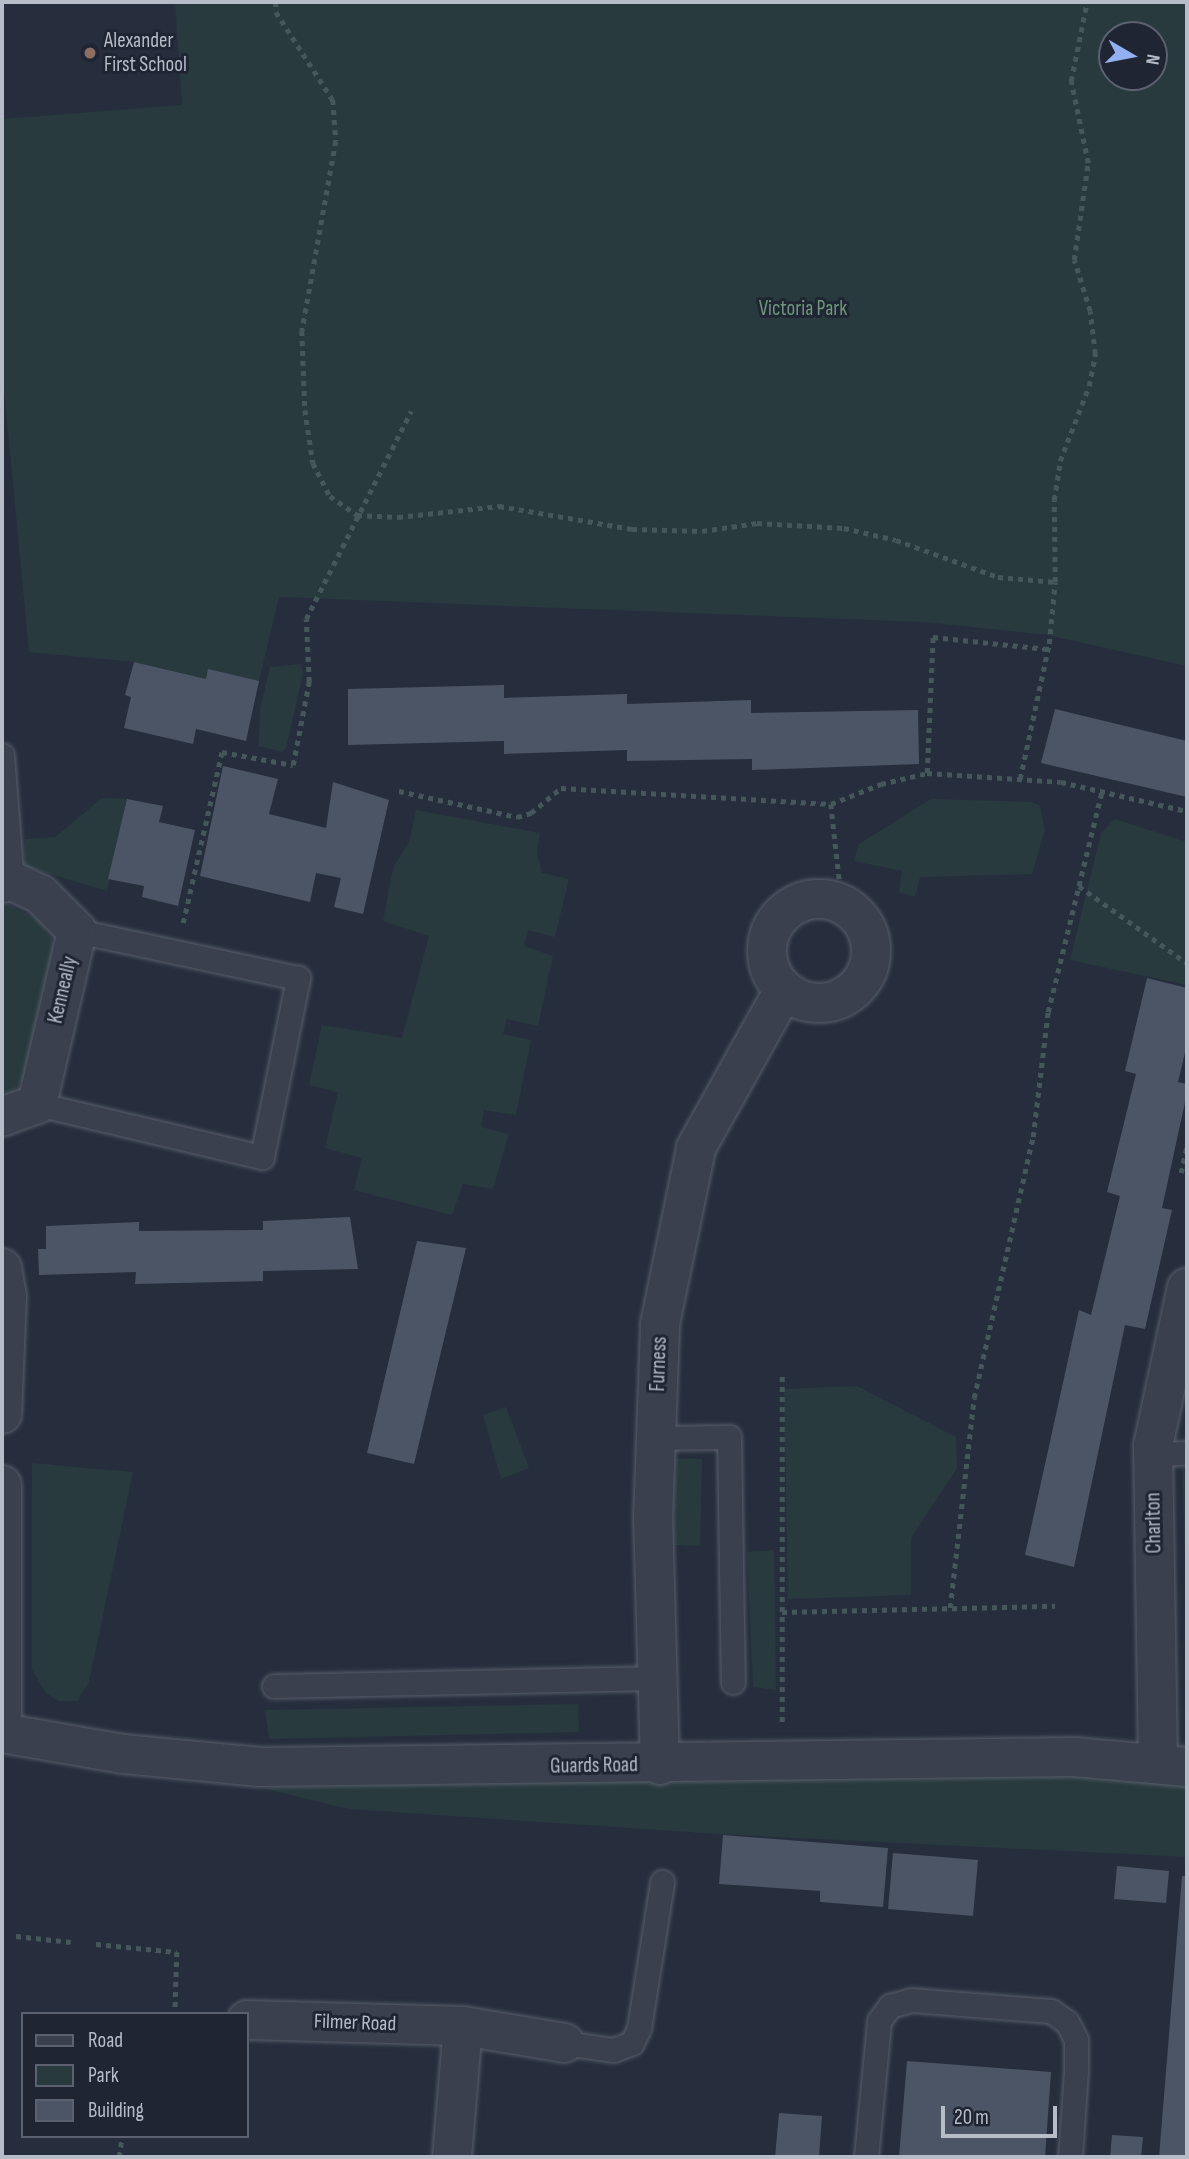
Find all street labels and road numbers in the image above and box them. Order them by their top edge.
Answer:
street label: Kenneally [43,954,83,1026]
street label: Furness [645,1336,673,1392]
street label: Charlton [1141,1492,1167,1554]
street label: Guards Road [550,1753,638,1779]
street label: Filmer Road [313,2009,397,2037]

